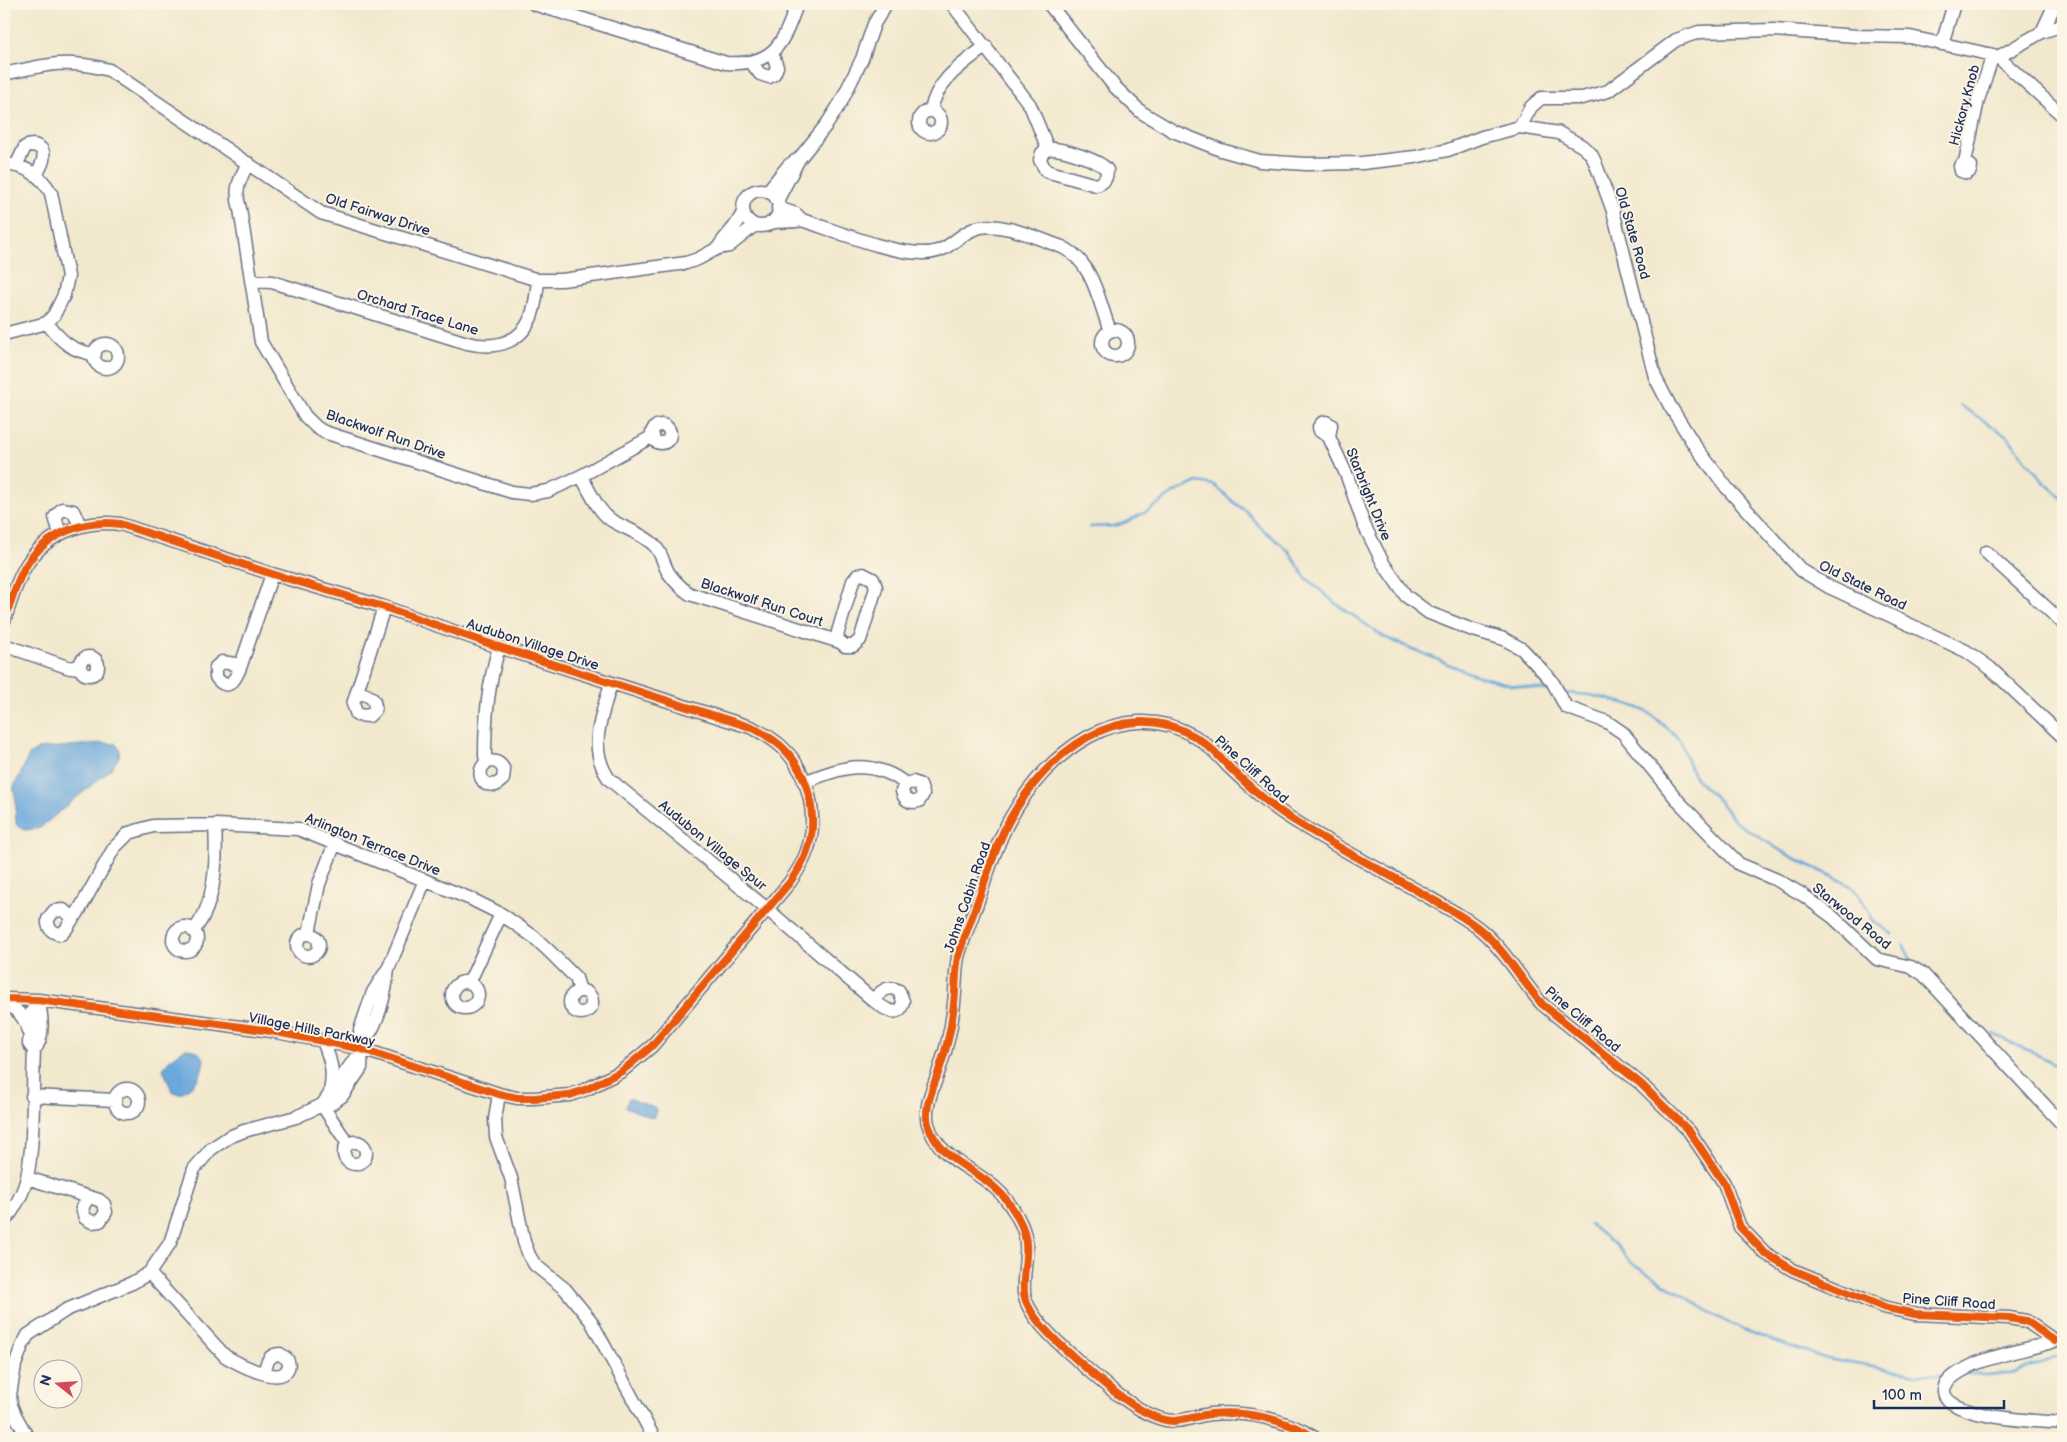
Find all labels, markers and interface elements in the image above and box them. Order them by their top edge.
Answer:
street label: Hickory Knob [1945,63,1983,148]
street label: Old State Road [1611,185,1654,281]
street label: Old Fairway Drive [323,190,432,239]
street label: Orchard Trace Lane [355,286,481,339]
street label: Blackwolf Run Drive [324,406,448,463]
street label: Starbright Drive [1342,445,1395,543]
street label: Old State Road [1816,557,1909,614]
street label: Blackwolf Run Court [698,575,826,631]
street label: Audubon Village Drive [464,615,601,674]
street label: Pine Cliff Road [1211,732,1292,807]
street label: Audubon Village Spur [655,797,771,895]
street label: Arlington Terrace Drive [303,810,443,879]
street label: Johns Cabin Road [941,840,994,955]
street label: Starwood Road [1809,880,1894,953]
street label: Pine Cliff Road [1541,983,1624,1056]
street label: Village Hills Parkway [247,1009,377,1050]
street label: Pine Cliff Road [1902,1290,1996,1313]
north arrow [32,1360,82,1410]
text: N [36,1373,56,1388]
scale bar [1874,1377,2004,1409]
text: 100 m [1882,1386,1922,1405]

